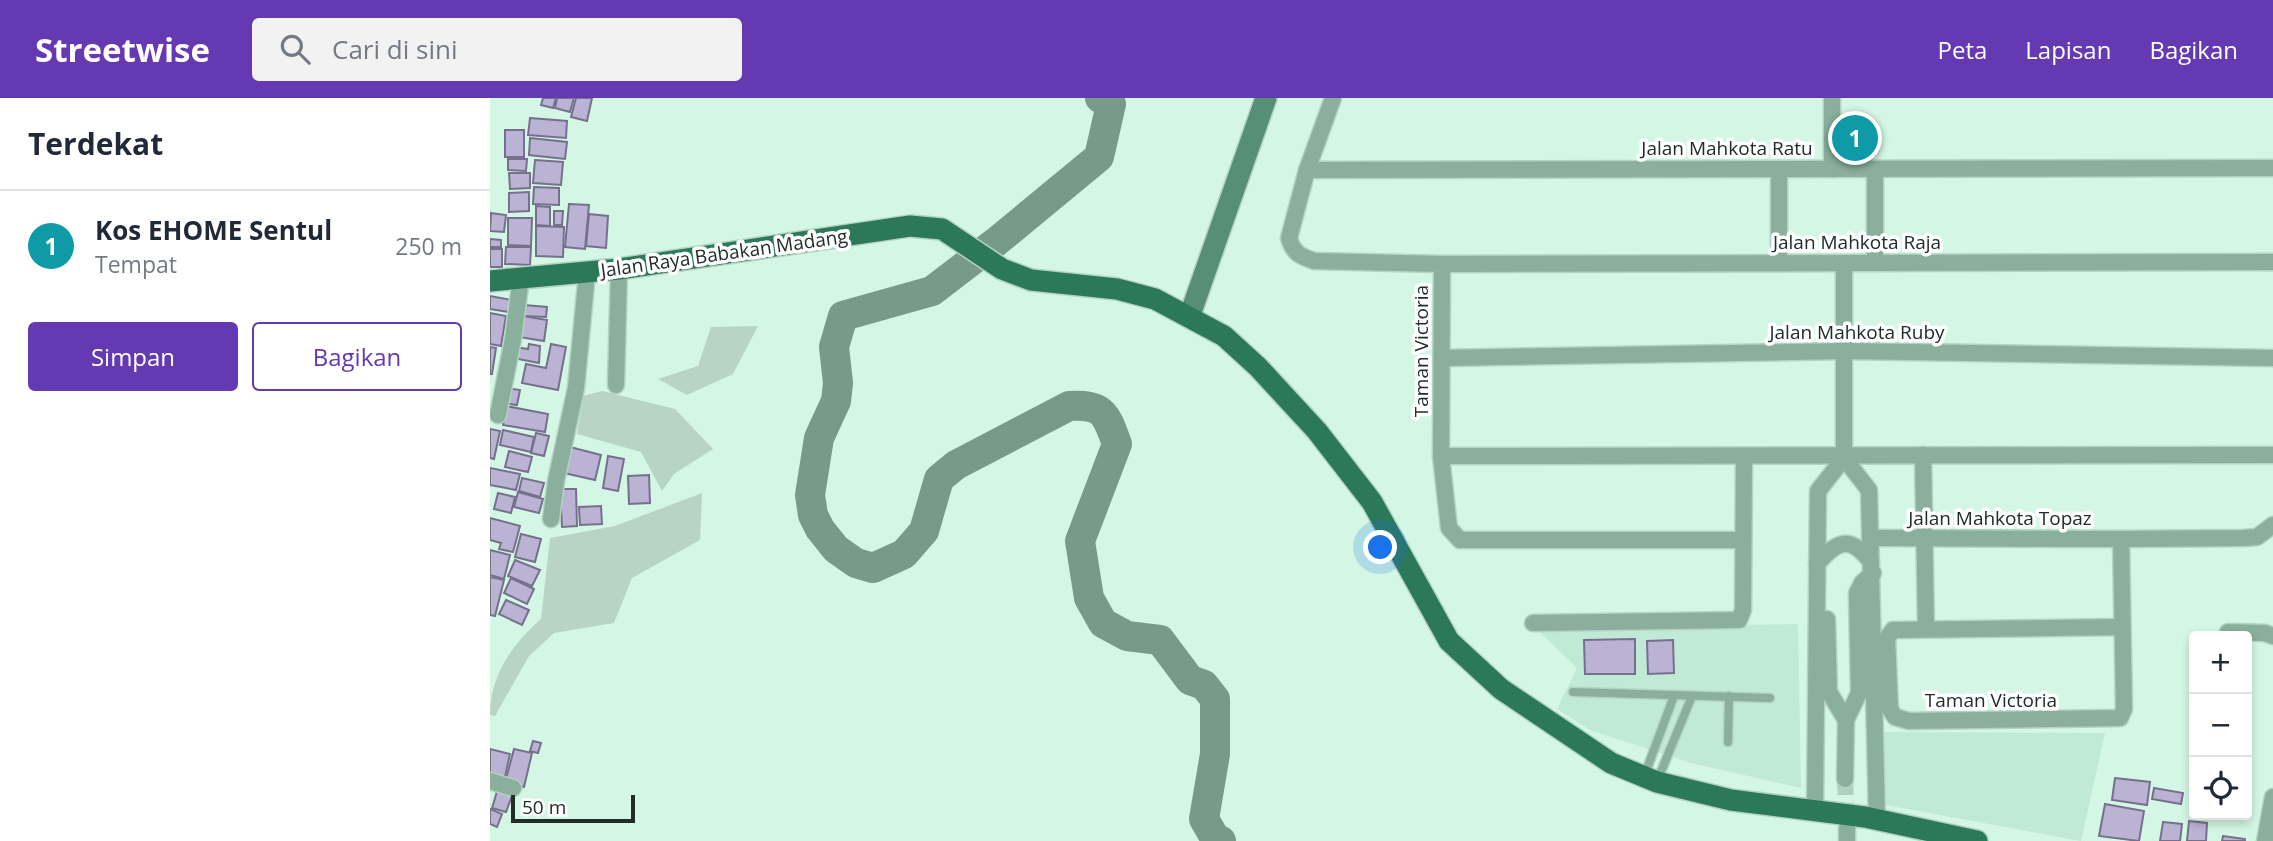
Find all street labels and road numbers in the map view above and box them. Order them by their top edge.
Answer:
street label: Jalan Mahkota Ratu [1639,135,1813,161]
street label: Jalan Raya Babakan Madang [597,223,849,283]
street label: Jalan Mahkota Raja [1771,229,1941,255]
street label: Taman Victoria [1408,285,1434,417]
street label: Jalan Mahkota Ruby [1767,319,1945,345]
street label: Jalan Mahkota Topaz [1906,505,2092,531]
street label: Taman Victoria [1925,687,2057,713]

